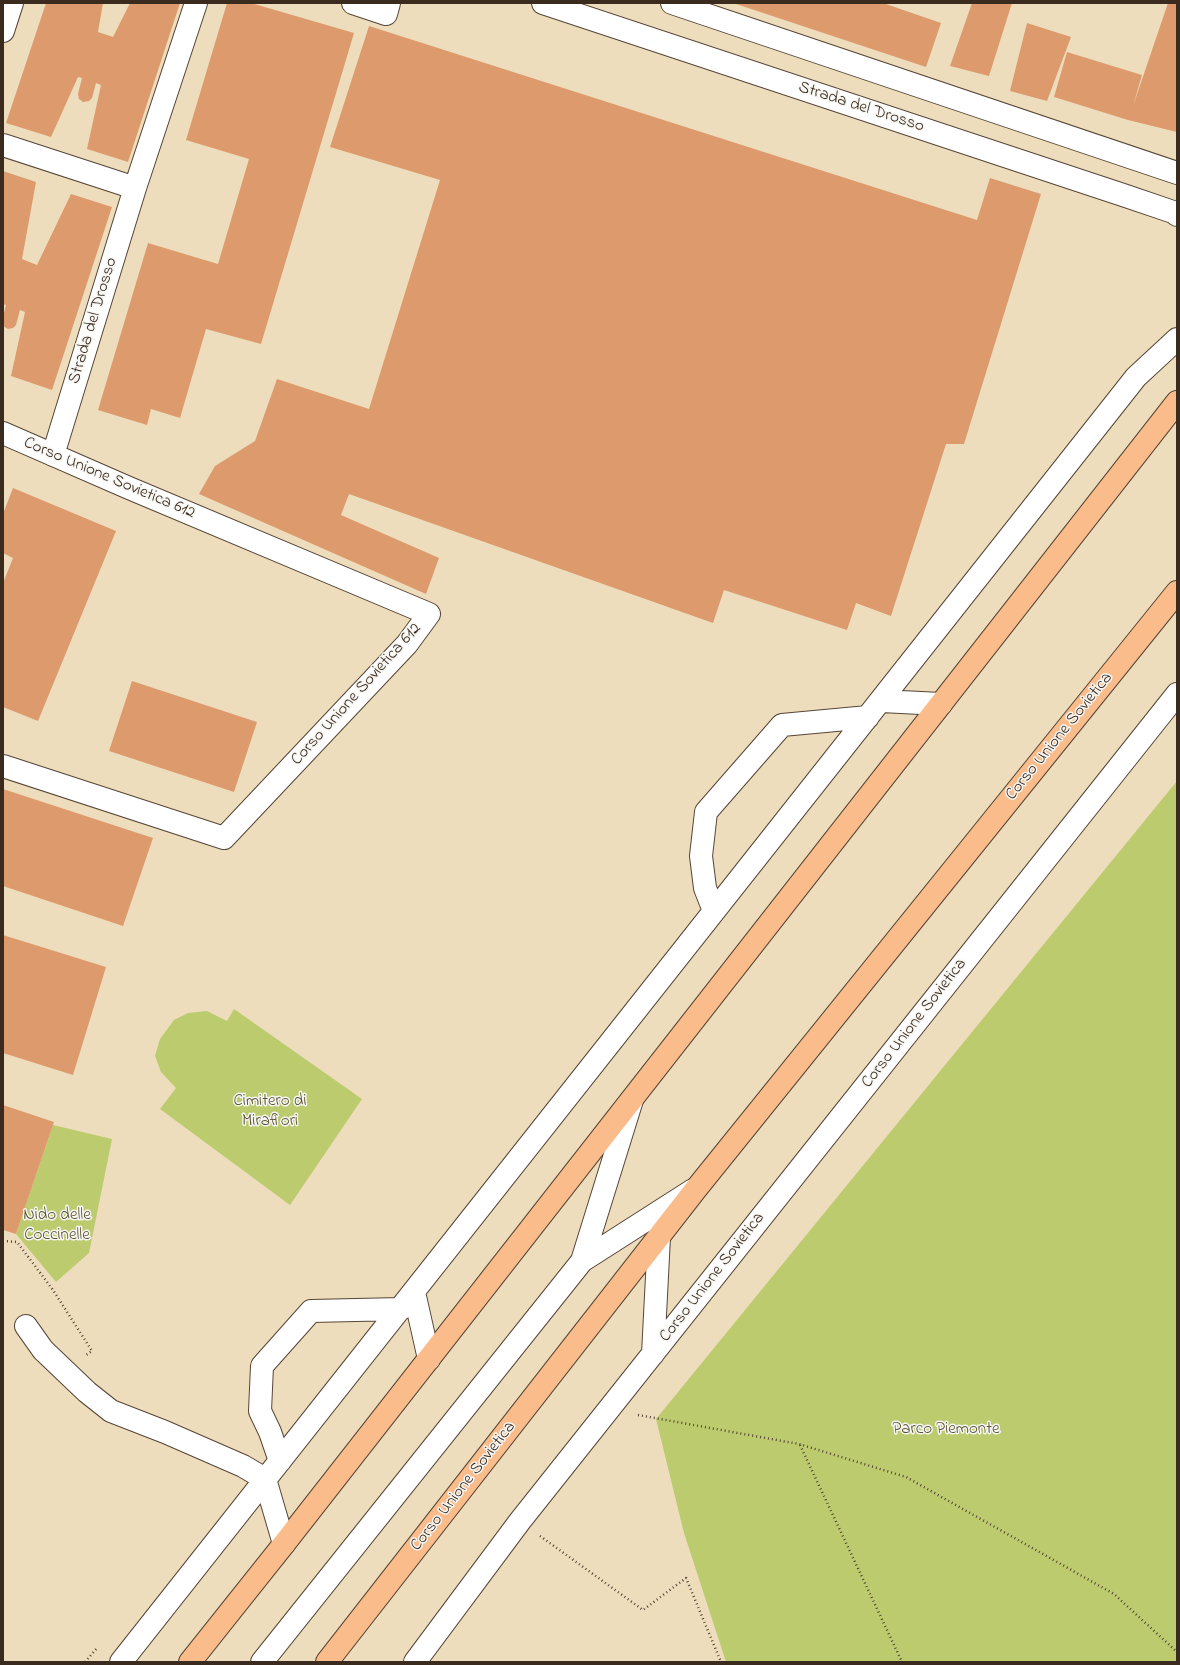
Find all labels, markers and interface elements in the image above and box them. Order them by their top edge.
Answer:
street label: Strada del Drosso [796,78,926,138]
street label: Strada del Drosso [65,255,123,387]
street label: Corso Unione Sovietica 612 [20,434,198,524]
street label: Corso Unione Sovietica 612 [288,620,426,770]
street label: Corso Unione Sovietica [1002,669,1118,805]
street label: Corso Unione Sovietica [858,955,972,1093]
park label: Cimitero di Mirafiori [234,1092,306,1132]
park label: Nido delle Coccinelle [23,1206,91,1246]
street label: Corso Unione Sovietica [656,1209,770,1347]
street label: Corso Unione Sovietica [407,1418,521,1556]
park label: Parco Piemonte [892,1420,1000,1440]

